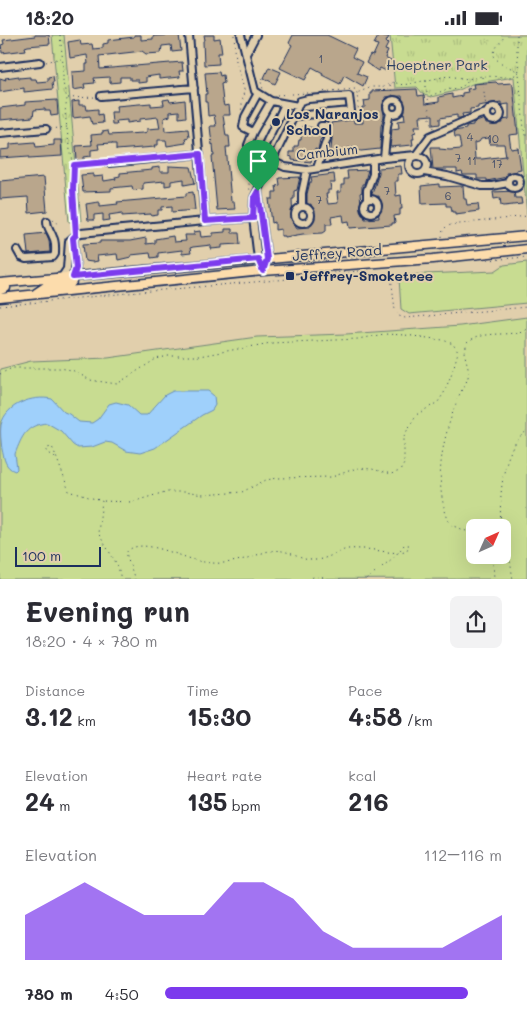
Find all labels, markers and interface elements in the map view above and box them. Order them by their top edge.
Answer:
text: 18:20 [25,5,74,30]
house number: 1 [319,51,323,66]
park label: Hoeptner Park [386,55,488,74]
place label: Los Naranjos School [286,104,379,139]
marker: Los Naranjos School [270,116,282,128]
house number: 4 [467,129,474,144]
house number: 10 [487,131,499,146]
street label: Cambium [295,139,359,164]
pin [237,140,279,191]
icon: arrive [244,147,272,175]
house number: 7 [455,150,461,165]
house number: 11 [467,153,477,168]
house number: 17 [491,156,503,171]
house number: 7 [384,183,390,198]
house number: 6 [445,188,451,203]
house number: 7 [316,192,322,207]
street label: Jeffrey Road [292,240,382,265]
place label: Jeffrey-Smoketree [300,266,433,285]
marker: Jeffrey-Smoketree [284,270,296,282]
north arrow [466,519,511,564]
map controls [466,519,511,564]
scale bar [15,545,101,568]
text: 100 m [22,546,61,565]
text: Evening run [25,593,190,629]
button: share [450,596,502,648]
text: 18:20 · 4 × 780 m [25,630,157,651]
text: Distance [25,681,85,700]
text: Time [187,681,219,700]
text: Pace [348,681,383,700]
text: 3.12 [25,700,73,732]
text: 15:30 [187,700,251,732]
text: 4:58 [348,700,402,732]
text: km [73,711,96,730]
text: /km [402,711,433,730]
text: Elevation [25,766,88,785]
text: Heart rate [187,766,262,785]
text: kcal [348,766,376,785]
text: 24 [25,785,55,817]
text: 135 [187,785,227,817]
text: 216 [348,785,389,817]
text: m [55,796,70,815]
text: bpm [227,796,261,815]
text: Elevation [25,844,97,865]
text: 112–116 m [424,844,502,865]
text: 780 m [25,983,73,1004]
text: 4:50 [105,983,139,1004]

